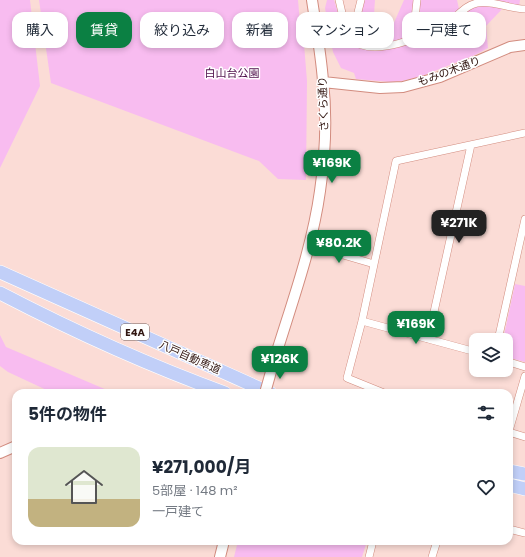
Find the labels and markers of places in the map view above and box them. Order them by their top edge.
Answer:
pin: ¥169K [304,150,360,184]
pin: ¥271K [431,210,487,244]
pin: ¥80.2K [306,230,372,264]
pin: ¥169K [388,311,444,345]
pin: ¥126K [252,346,308,380]

